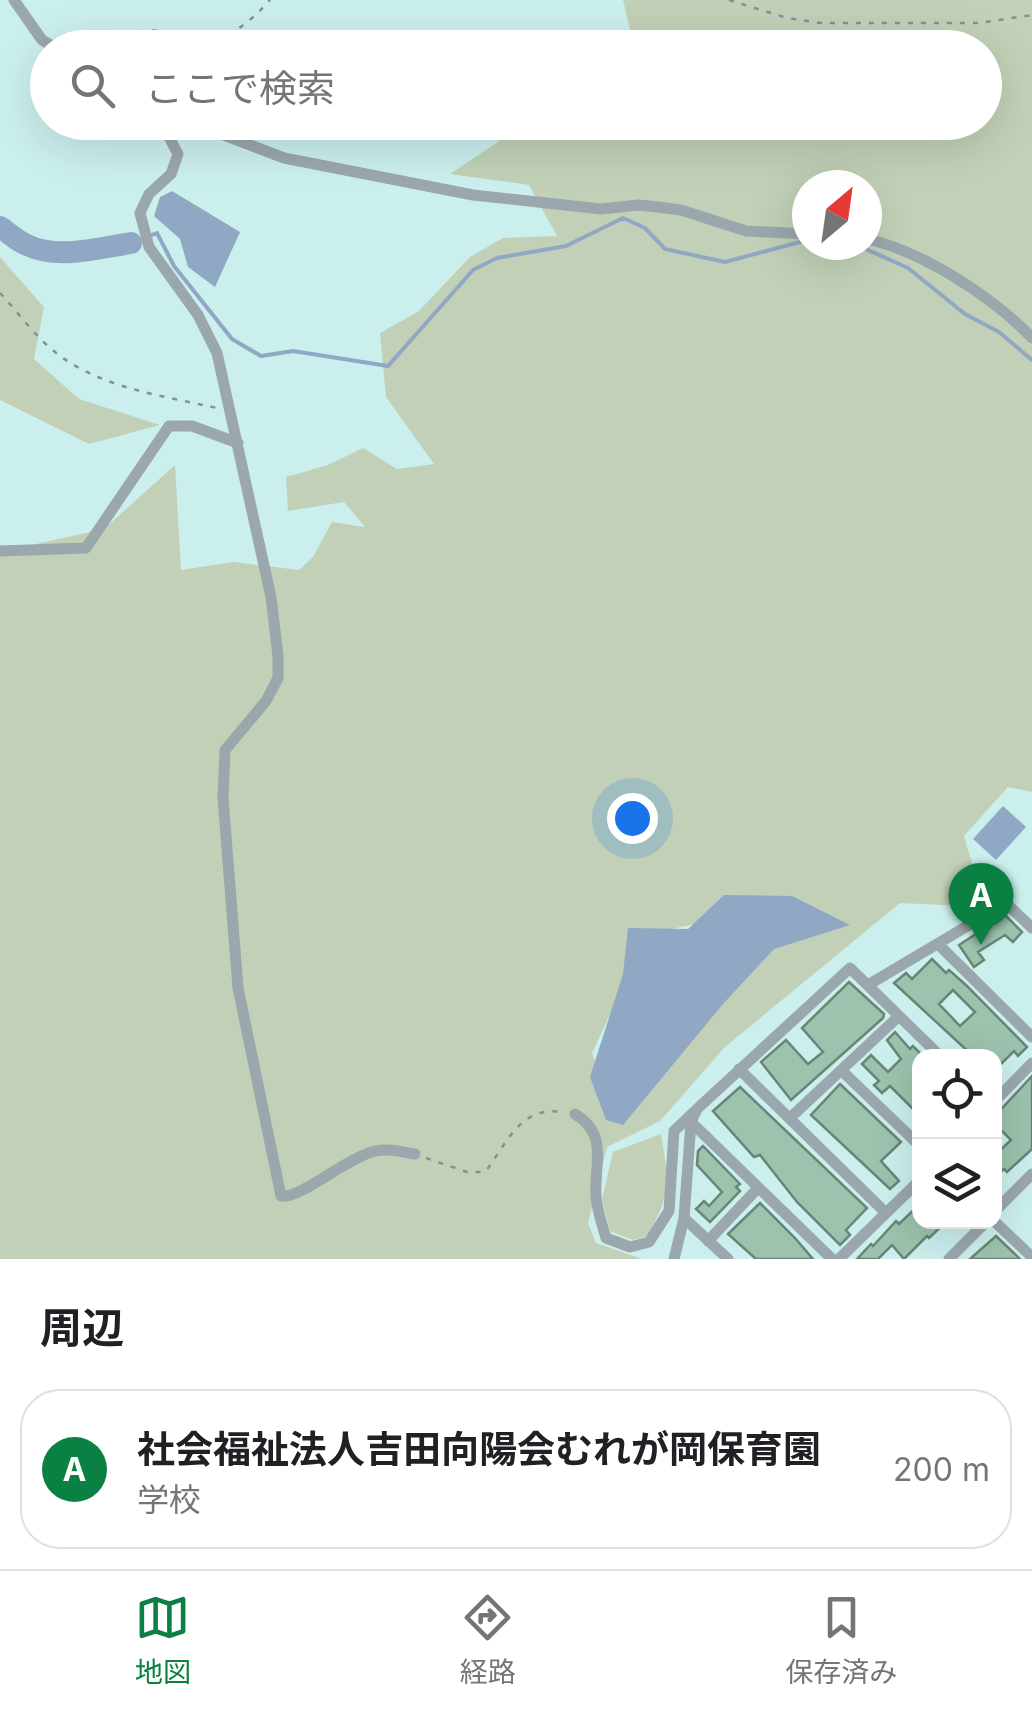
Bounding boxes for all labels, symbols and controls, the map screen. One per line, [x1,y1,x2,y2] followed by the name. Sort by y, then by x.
[30,30,1002,140] search box
[65,58,120,113] icon: search
[145,65,335,111] text: ここで検索
[792,170,882,260] north arrow
[607,793,658,844] your location
[948,862,1014,945] pin: A
[912,1049,1002,1229] map controls
[912,1049,1002,1139] button: locate
[912,1139,1002,1229] button: layers
[40,1302,124,1353] text: 周辺
[137,1426,821,1472] text: 社会福祉法人吉田向陽会むれが岡保育園
[63,1450,86,1489] text: A
[893,1450,990,1489] text: 200 m
[137,1480,201,1519] text: 学校
[135,1590,191,1690] tab: 地図
[460,1590,516,1690] tab: 経路
[785,1590,897,1690] tab: 保存済み

